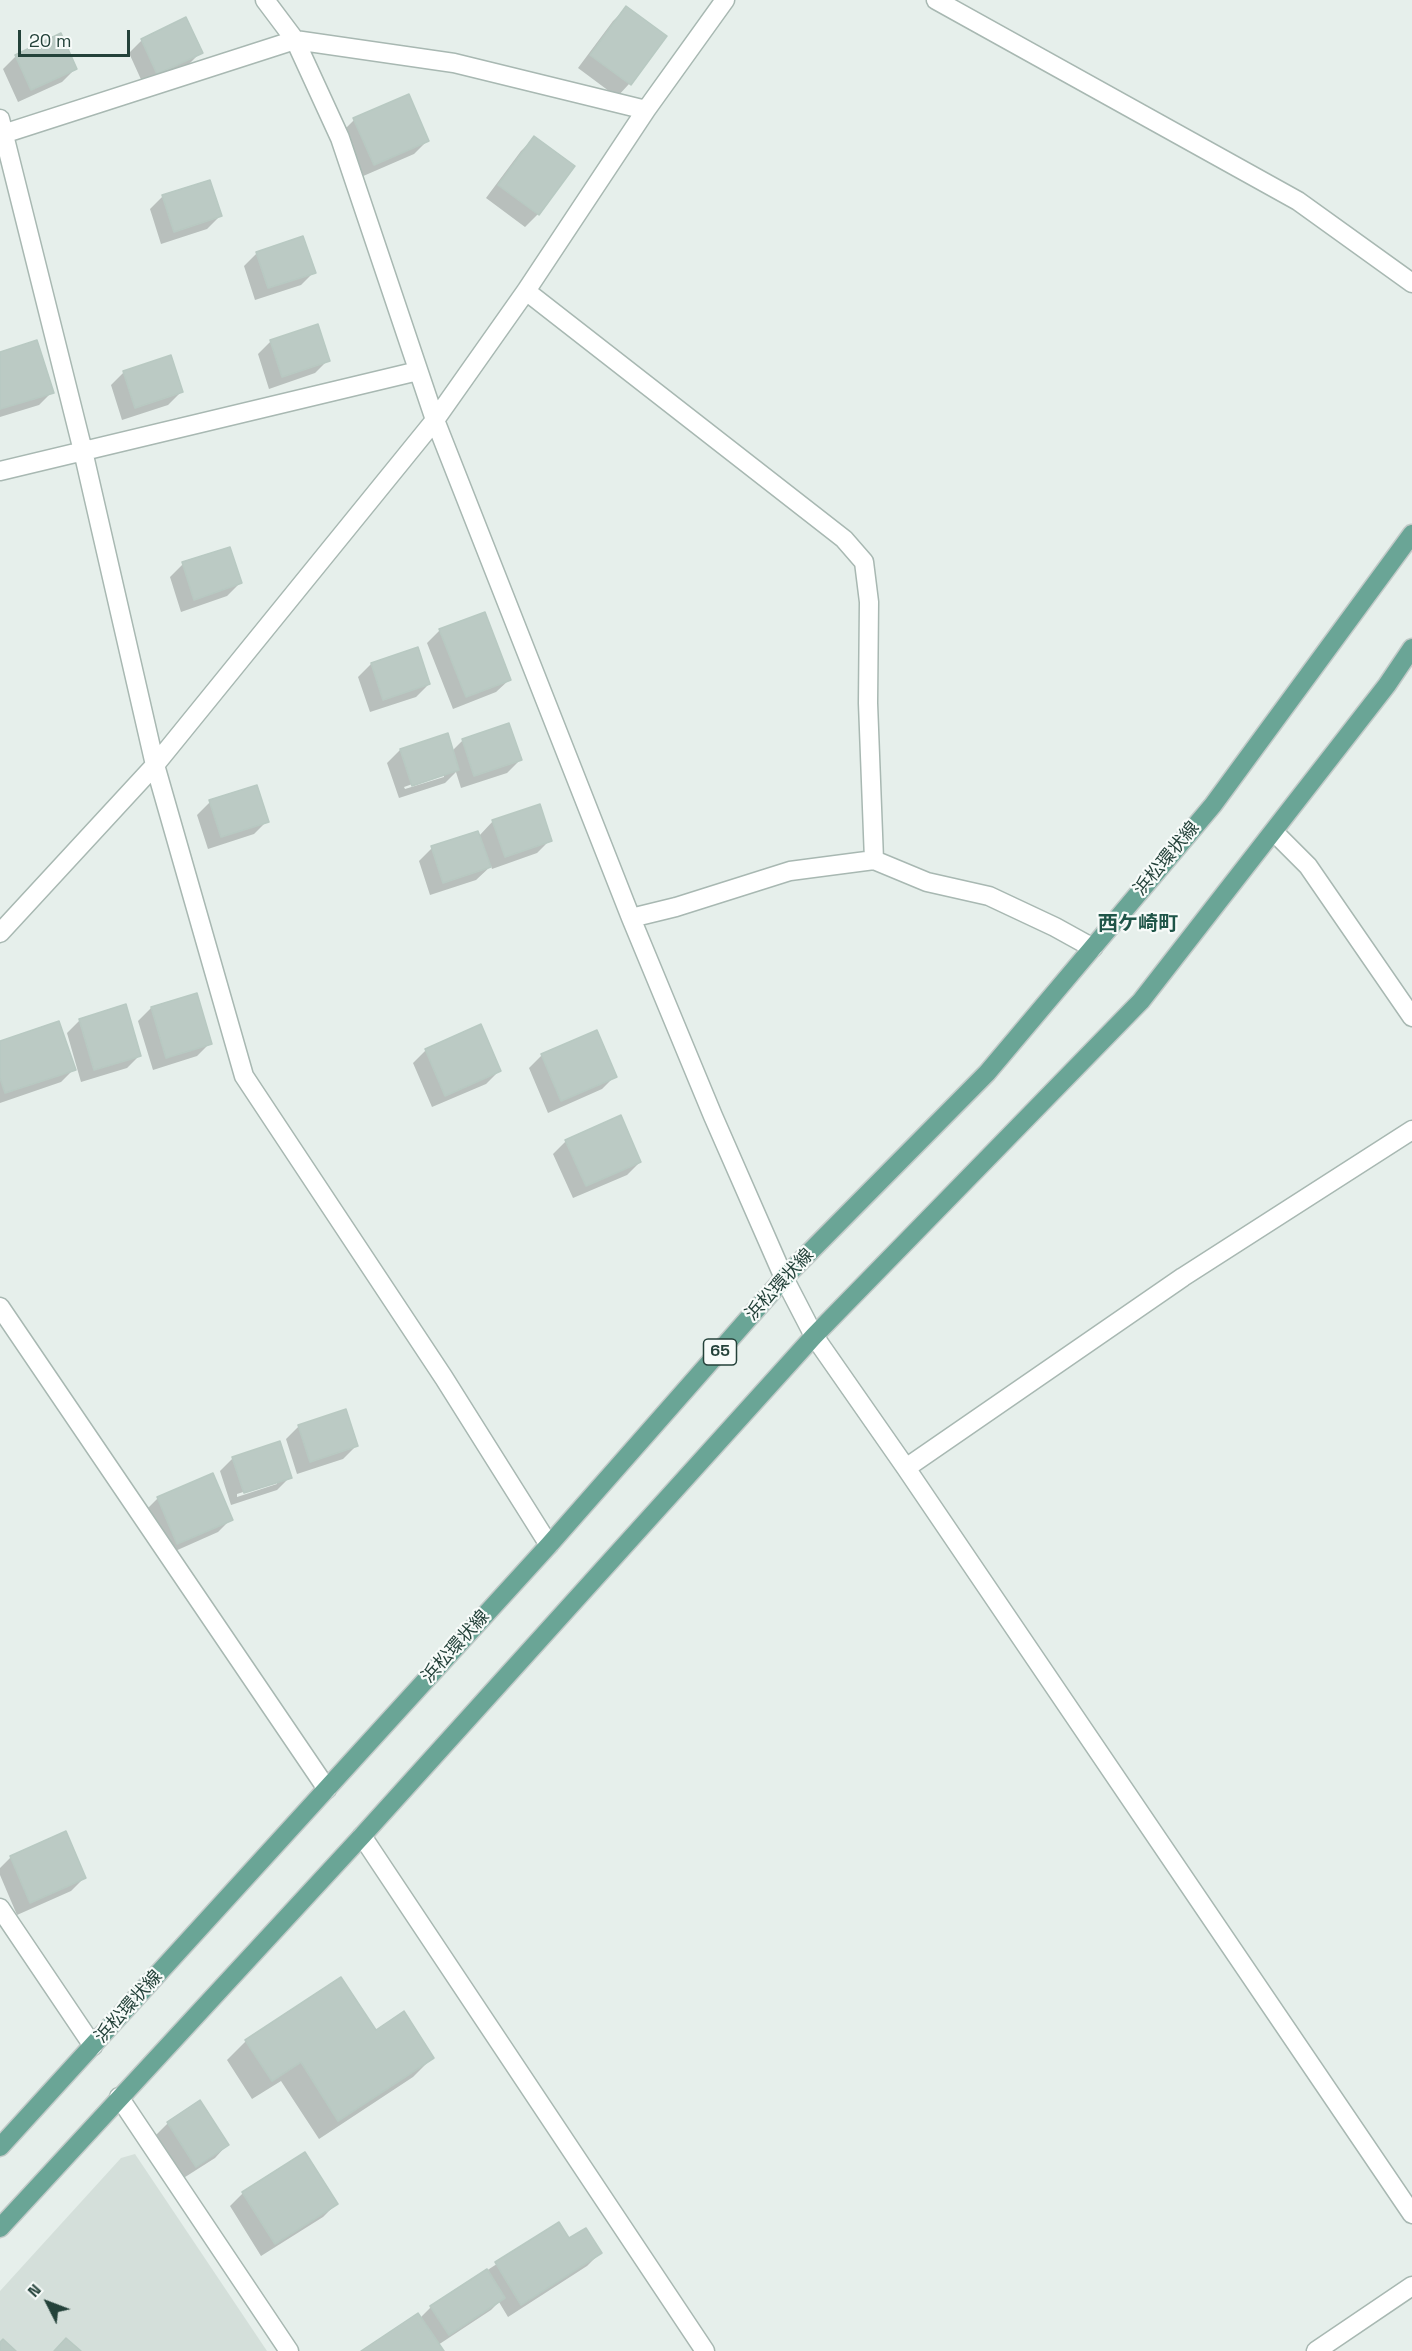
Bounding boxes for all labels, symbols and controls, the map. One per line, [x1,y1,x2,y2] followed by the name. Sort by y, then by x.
[21,18,134,56] scale bar
[29,29,72,52] text: 20 m
[1130,818,1204,900] street label: 浜松環状線
[1098,913,1178,937] district label: 西ケ崎町
[741,1245,819,1325] street label: 浜松環状線
[704,1339,736,1365] road number: 65
[418,1606,494,1688] street label: 浜松環状線
[91,1966,167,2048] street label: 浜松環状線
[18,2273,78,2333] north arrow
[23,2280,46,2302] text: N

